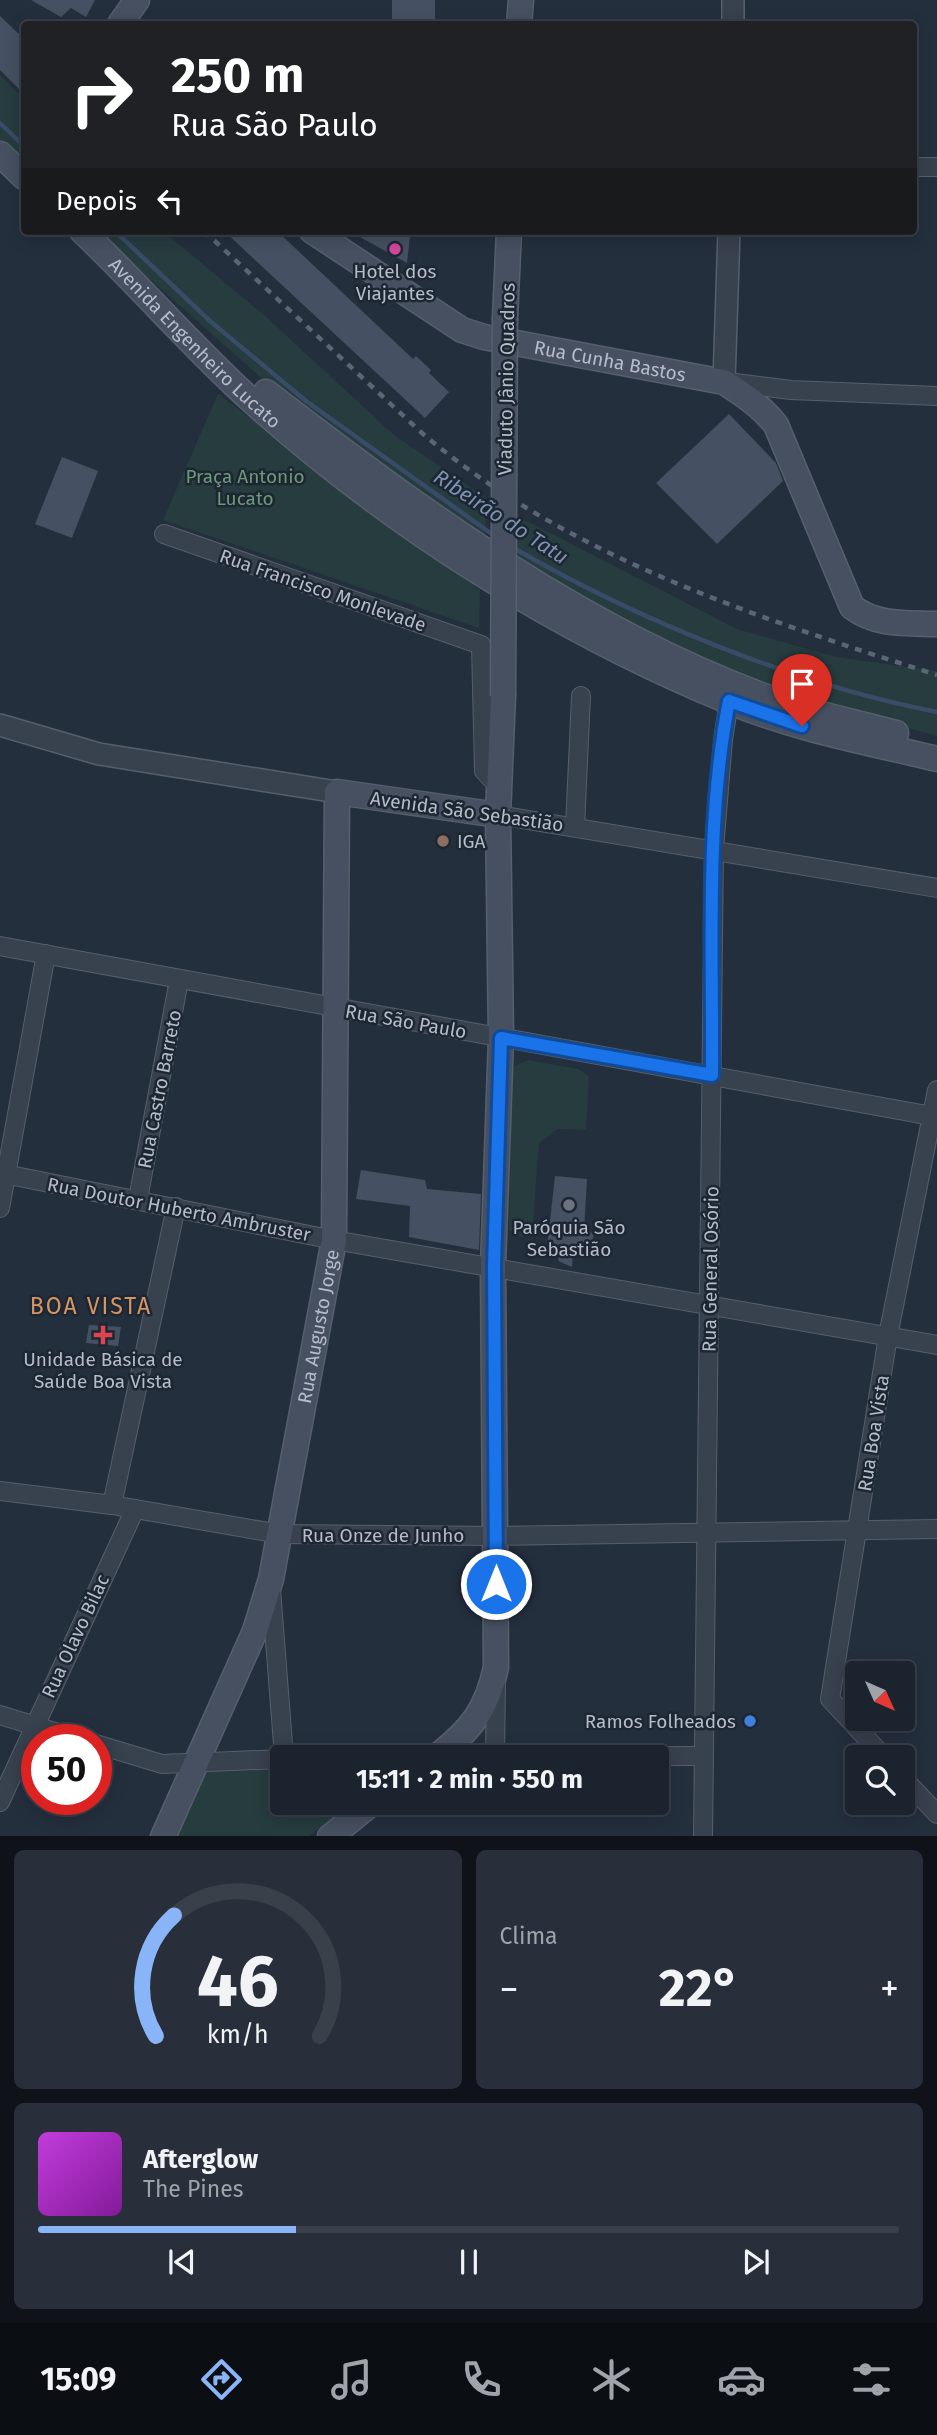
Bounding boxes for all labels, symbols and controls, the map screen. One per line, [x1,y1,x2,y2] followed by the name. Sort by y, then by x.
[171,46,304,105] text: 250 m
[56,49,147,140] icon: right
[171,106,378,144] text: Rua São Paulo
[151,182,189,220] icon: left
[56,186,137,217] text: Depois
[387,241,403,257] marker: Hotel dos Viajantes
[104,253,285,433] street label: Avenida Engenheiro Lucato
[354,260,437,305] place label: Hotel dos Viajantes
[493,282,520,476] street label: Viaduto Jânio Quadros
[532,336,688,387] street label: Rua Cunha Bastos
[429,464,573,570] water label: Ribeirão do Tatu
[185,465,305,510] park label: Praça Antonio Lucato
[217,544,429,637] street label: Rua Francisco Monlevade
[772,654,832,726] pin
[783,665,821,703] icon: arrive
[369,787,565,836] street label: Avenida São Sebastião
[457,830,486,853] place label: IGA
[435,833,451,849] marker: IGA
[343,1000,468,1043] street label: Rua São Paulo
[133,1008,186,1170] street label: Rua Castro Barreto
[45,1173,313,1246] street label: Rua Doutor Huberto Ambruster
[698,1186,723,1352] street label: Rua General Osório
[561,1197,577,1213] marker: Paróquia São Sebastião
[512,1216,626,1261] place label: Paróquia São Sebastião
[293,1248,344,1405] street label: Rua Augusto Jorge
[30,1292,152,1320] district label: BOA VISTA
[93,1325,113,1345] marker: Unidade Básica de Saúde Boa Vista
[23,1348,183,1393] place label: Unidade Básica de Saúde Boa Vista
[853,1373,894,1493] street label: Rua Boa Vista
[302,1524,464,1547] street label: Rua Onze de Junho
[459,1547,533,1621] position arrow
[37,1571,114,1702] street label: Rua Olavo Bilac
[845,1661,915,1731] north arrow
[845,1661,915,1815] map controls
[585,1710,736,1733] place label: Ramos Folheados
[742,1713,758,1729] marker: Ramos Folheados
[21,1724,112,1815] speed limit sign: 50
[845,1745,915,1815] button: search
[356,1764,583,1795] text: 15:11 · 2 min · 550 m
[500,1922,558,1950] text: Clima
[197,1938,279,2025] text: 46
[659,1957,740,2020] text: 22°
[500,1966,519,2012] text: −
[880,1966,899,2012] text: +
[207,2019,269,2049] text: km/h
[143,2144,258,2175] text: Afterglow
[143,2175,244,2203] text: The Pines
[163,2243,201,2281] icon: previous
[450,2243,488,2281] icon: pause
[737,2243,775,2281] icon: next
[197,2355,246,2404] icon: directions
[327,2355,376,2404] icon: music
[457,2355,506,2404] icon: phone
[587,2355,636,2404] icon: climate
[717,2355,766,2404] icon: car
[847,2355,896,2404] icon: filters
[40,2360,117,2398] text: 15:09

